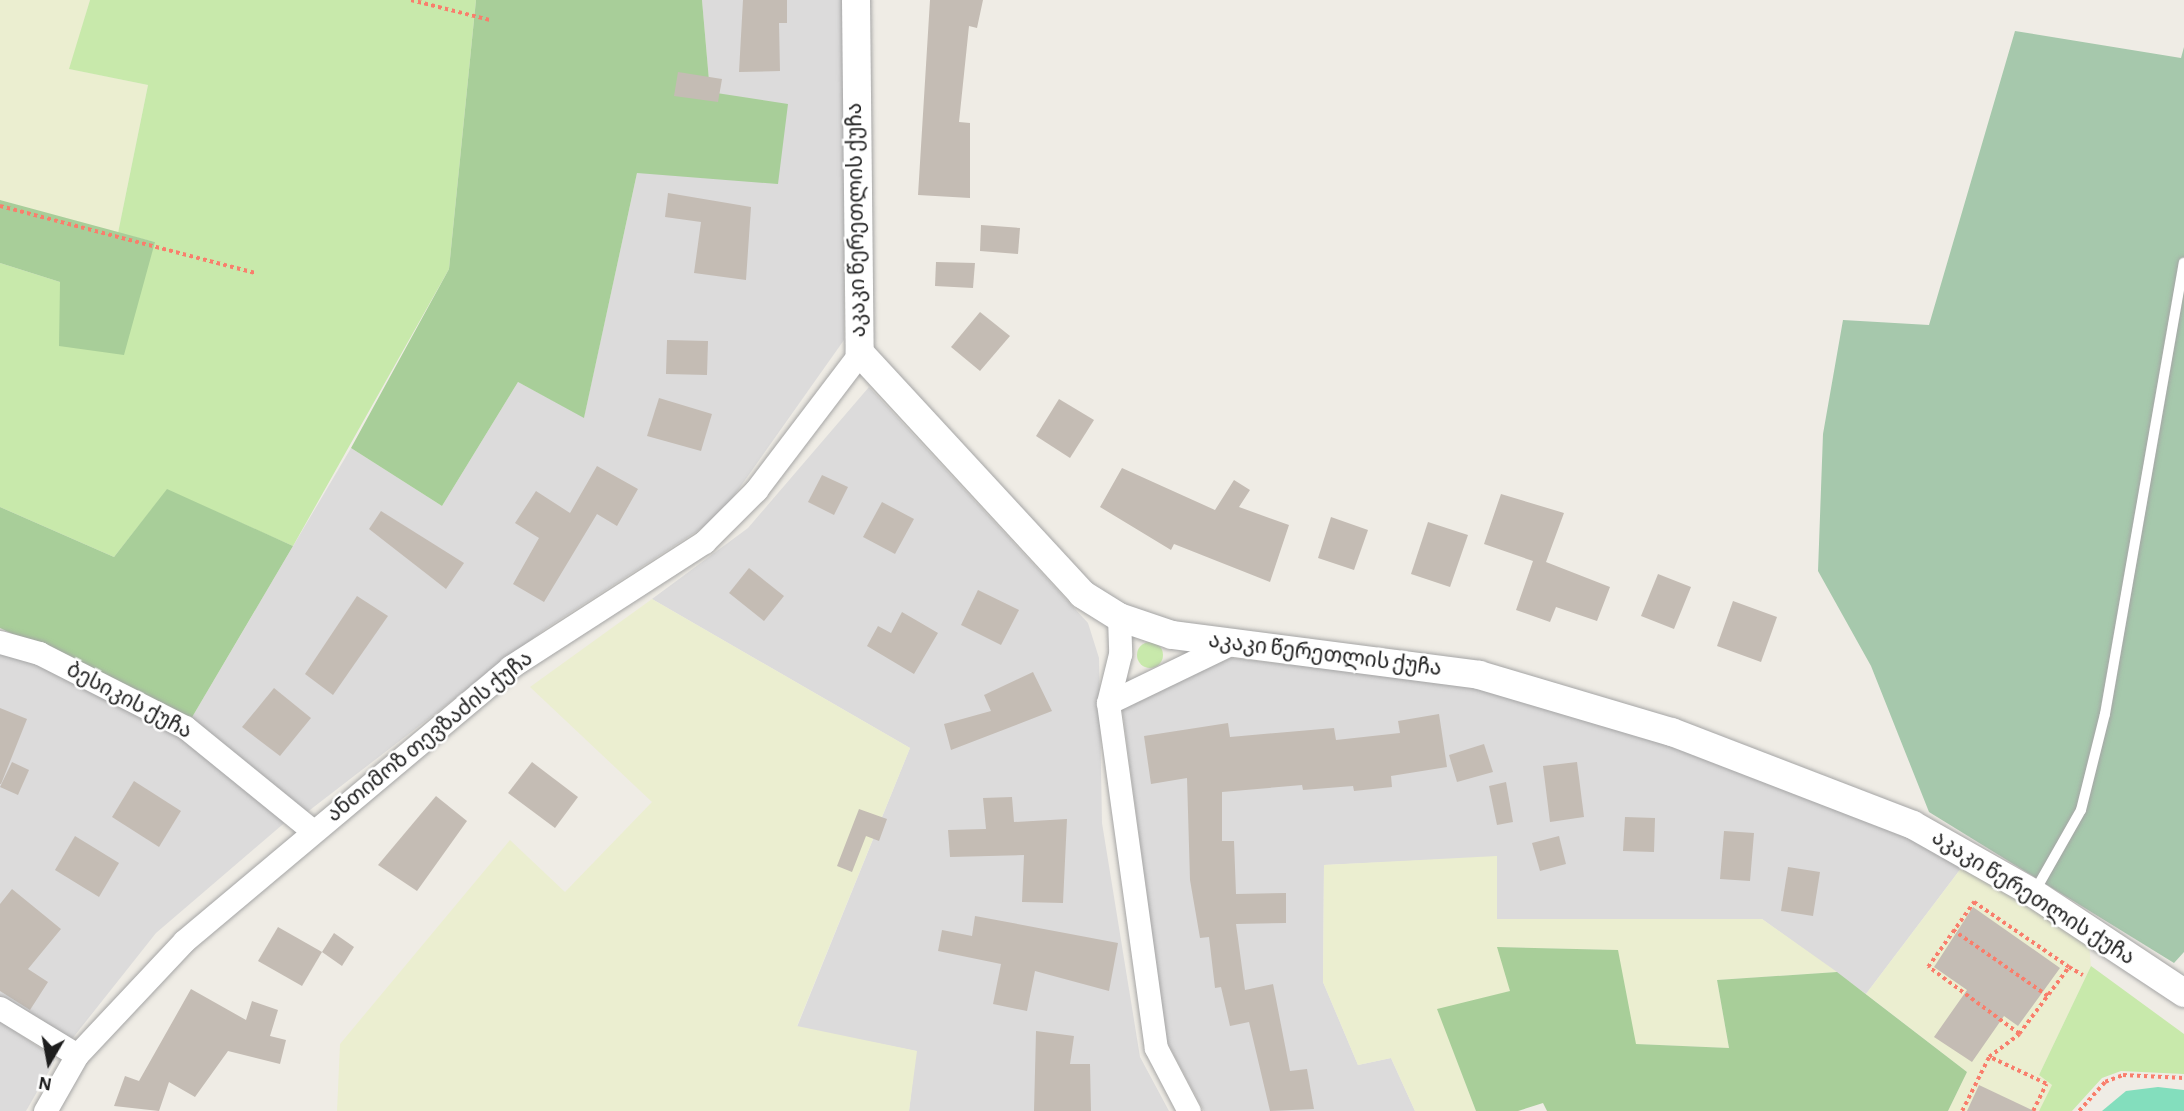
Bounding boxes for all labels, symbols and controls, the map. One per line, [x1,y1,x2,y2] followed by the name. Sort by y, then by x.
[842,102,872,338] street label: აკაკი წერეთლის ქუჩა
[1207,628,1443,682] street label: აკაკი წერეთლის ქუჩა
[322,646,538,828] street label: ანთიმოზ თევზაძის ქუჩა
[62,657,196,745] street label: ბესიკის ქუჩა
[1927,825,2139,971] street label: აკაკი წერეთლის ქუჩა
[14,1027,84,1097] north arrow
[37,1073,53,1094] text: N

